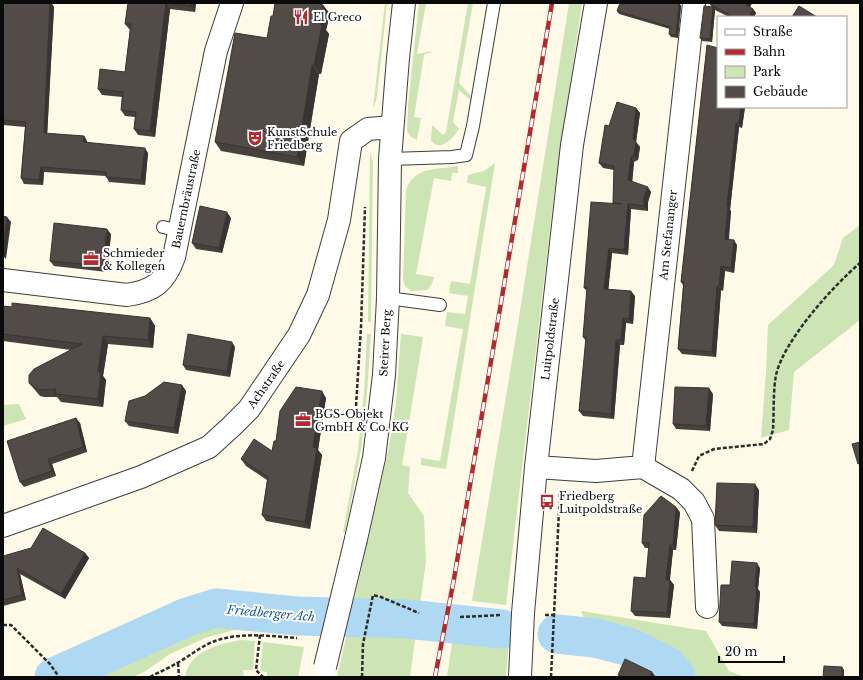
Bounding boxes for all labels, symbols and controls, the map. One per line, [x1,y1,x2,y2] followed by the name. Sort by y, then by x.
[292,8,310,26] restaurant icon: El Greco
[313,10,362,24] place label: El Greco
[717,16,847,108] legend
[753,24,793,39] text: Straße
[753,44,785,59] text: Bahn
[753,64,781,79] text: Park
[753,84,808,99] text: Gebäude
[267,125,337,152] place label: KunstSchule Friedberg
[246,129,264,147] theatre icon: KunstSchule Friedberg
[169,148,203,250] street label: Bauernbräustraße
[656,188,680,282] street label: Am Stefananger
[103,246,166,273] place label: Schmieder & Kollegen
[82,250,100,268] office icon: Schmieder & Kollegen
[538,297,562,381] street label: Luitpoldstraße
[376,309,394,377] street label: Steirer Berg
[244,357,288,412] street label: Achstraße
[315,407,410,434] place label: BGS-Objekt GmbH & Co. KG
[294,411,312,429] office icon: BGS-Objekt GmbH & Co. KG
[559,489,642,516] place label: Friedberg Luitpoldstraße
[538,493,556,511] bus stop icon: Friedberg Luitpoldstraße
[225,602,316,624] water label: Friedberger Ach
[719,638,784,664] scale bar
[725,644,757,659] text: 20 m

